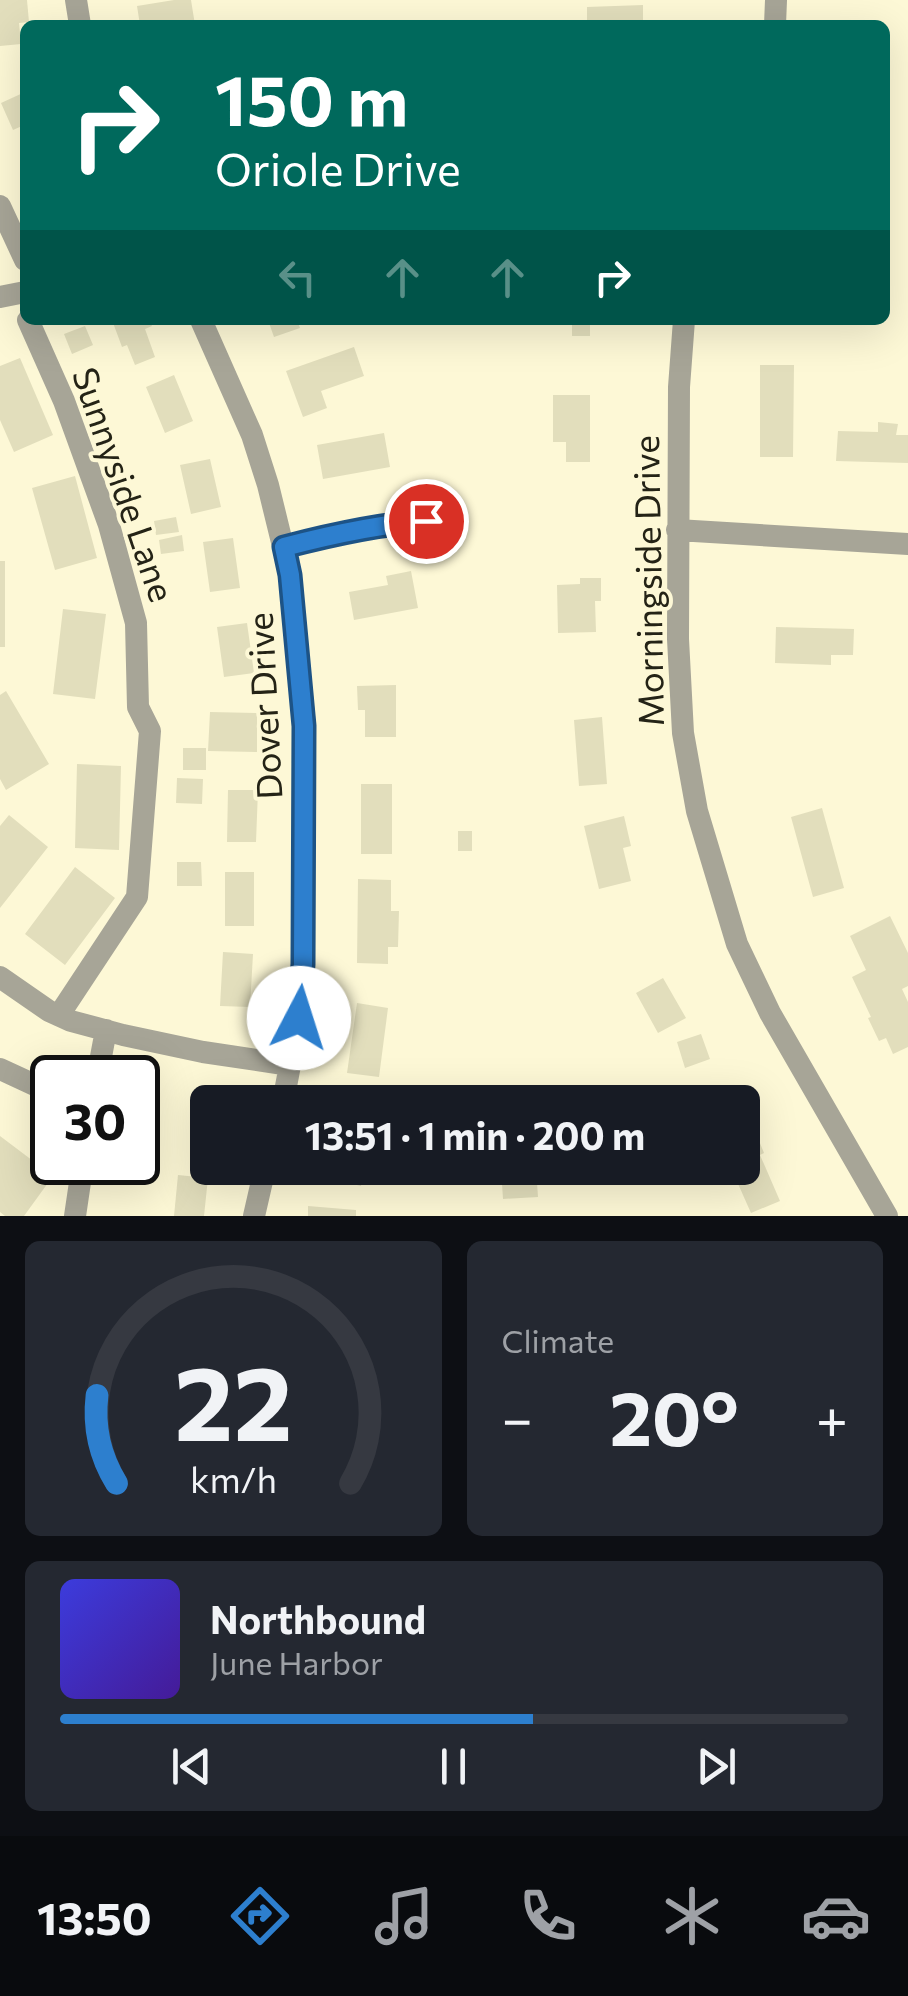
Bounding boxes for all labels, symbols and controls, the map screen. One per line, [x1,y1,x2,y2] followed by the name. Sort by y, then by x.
[215,55,408,140] text: 150 m
[50,60,180,190] icon: right
[215,140,461,195] text: Oriole Drive
[270,250,325,305] icon: left
[375,250,430,305] icon: ahead
[480,250,535,305] icon: ahead
[585,250,640,305] icon: right
[65,361,185,607] street label: Sunnyside Lane
[623,435,671,727] street label: Morningside Drive
[384,479,469,564] pin
[399,494,454,549] icon: arrive
[237,611,289,801] street label: Dover Drive
[247,966,351,1070] position arrow
[30,1055,160,1185] speed limit sign: 30
[305,1111,645,1158] text: 13:51 · 1 min · 200 m
[502,1320,614,1360] text: Climate
[174,1335,292,1462] text: 22
[609,1370,739,1461] text: 20°
[502,1383,533,1450] text: −
[816,1383,848,1450] text: +
[190,1457,277,1500] text: km/h
[210,1595,426,1642] text: Northbound
[210,1642,383,1682] text: June Harbor
[164,1739,219,1794] icon: previous
[426,1739,481,1794] icon: pause
[689,1739,744,1794] icon: next
[225,1881,295,1951] icon: directions
[369,1881,439,1951] icon: music
[513,1881,583,1951] icon: phone
[657,1881,727,1951] icon: climate
[801,1881,871,1951] icon: car
[37,1889,152,1944] text: 13:50

